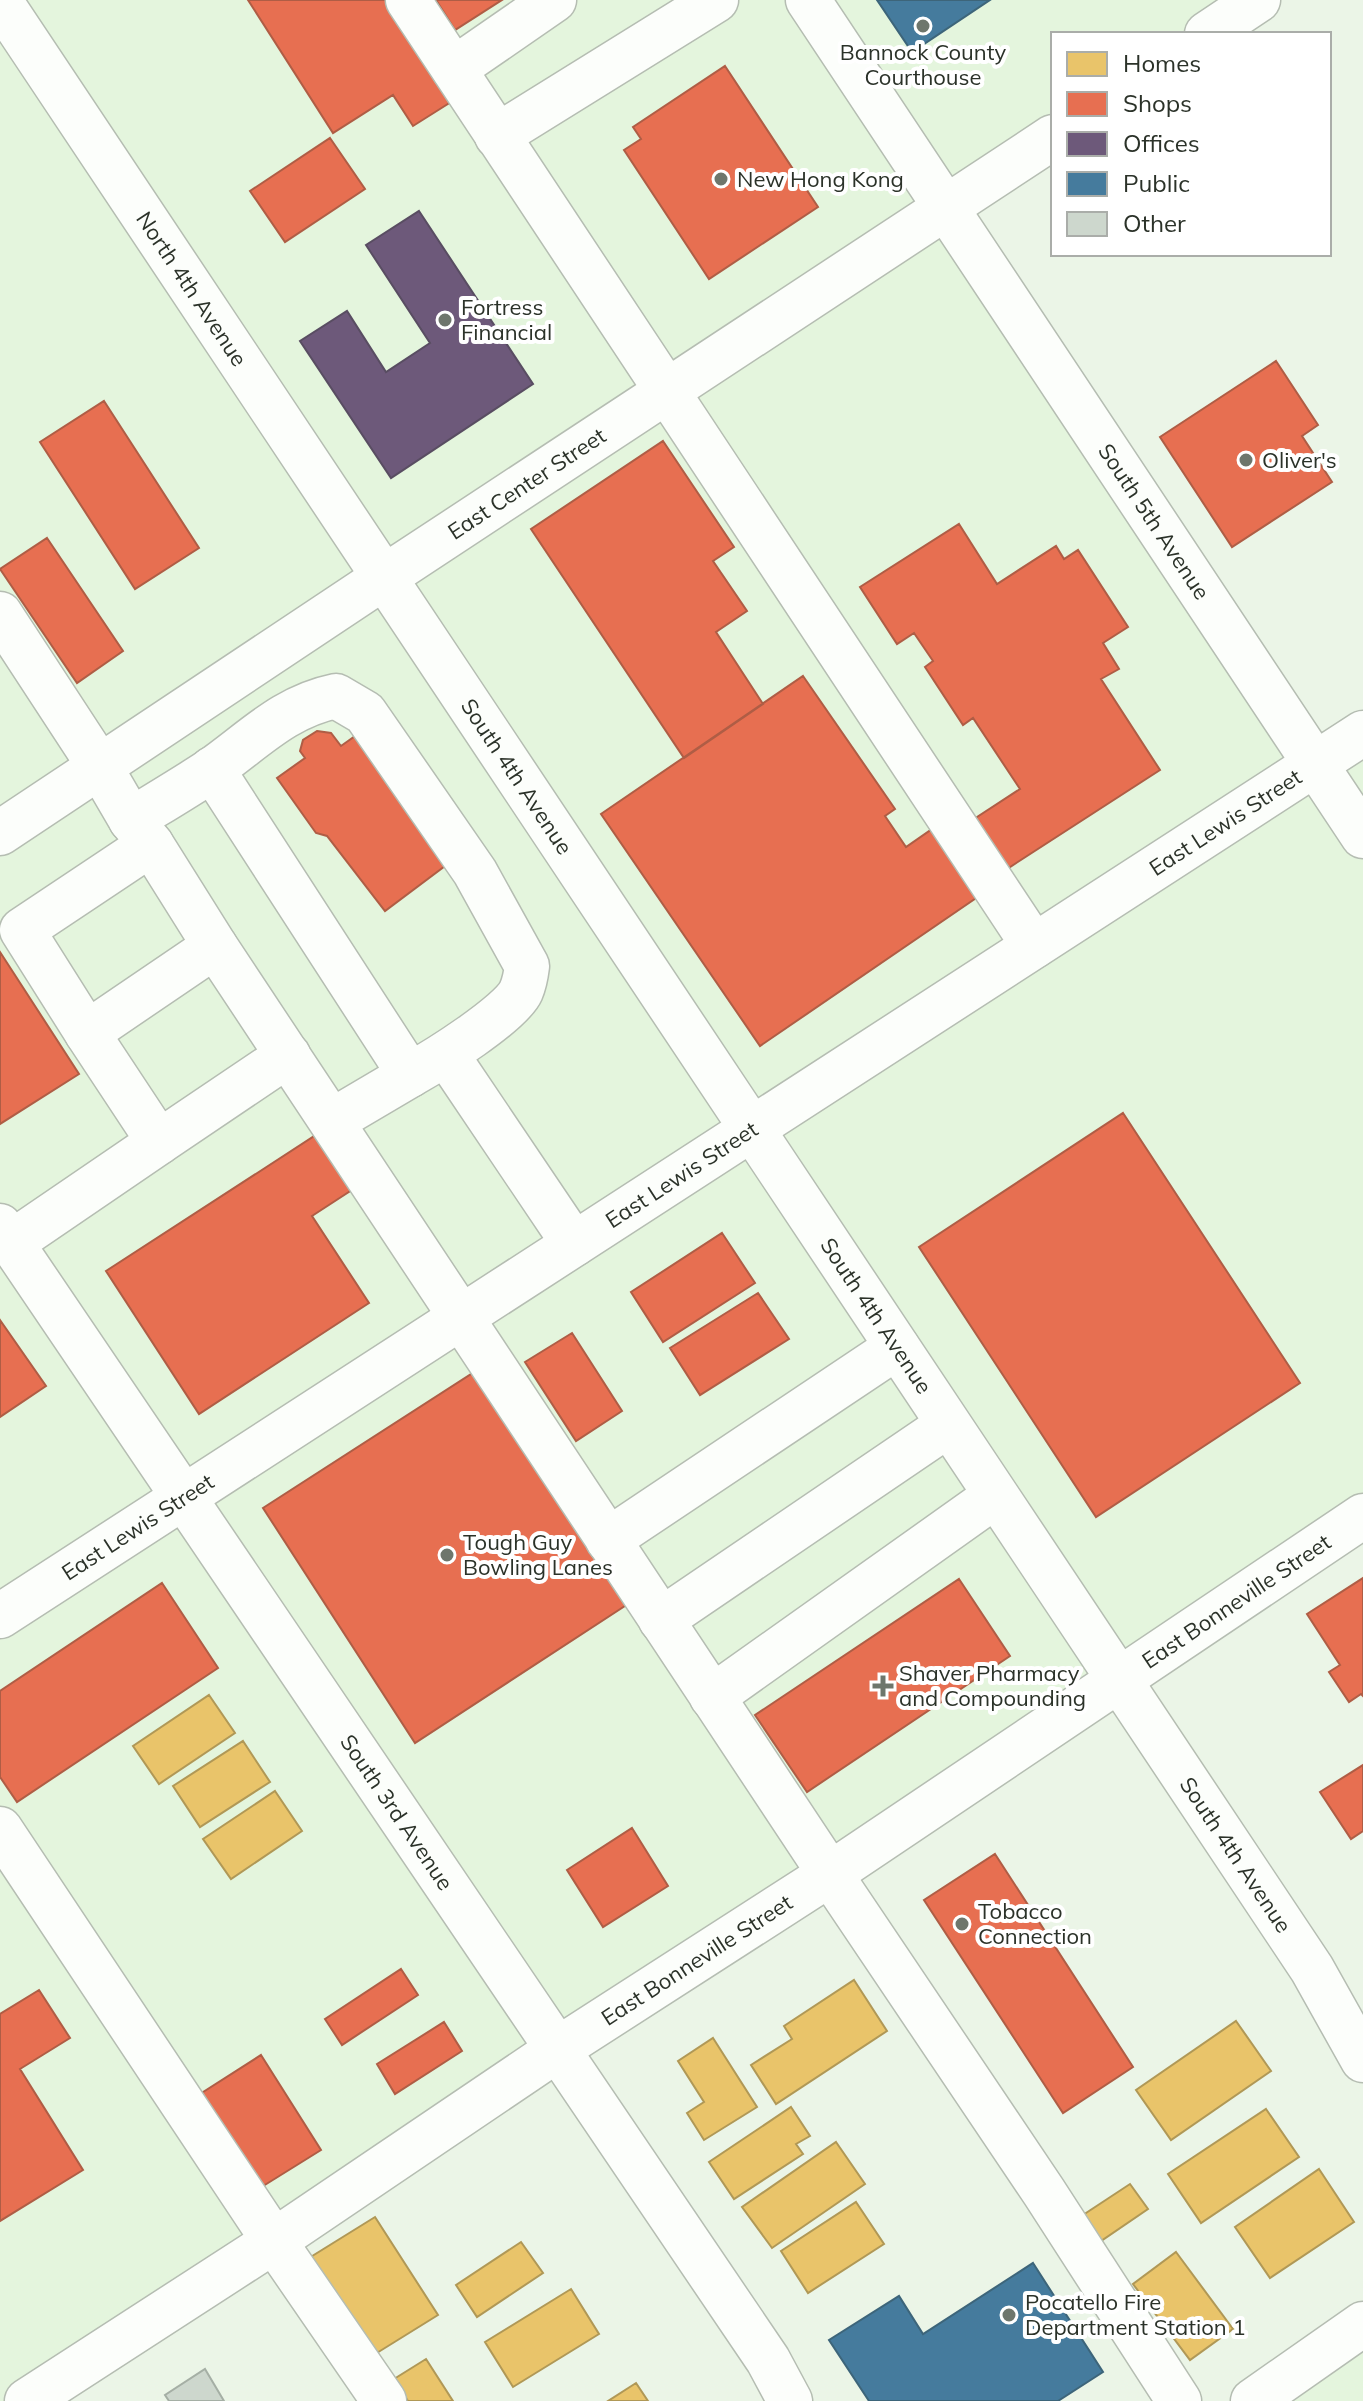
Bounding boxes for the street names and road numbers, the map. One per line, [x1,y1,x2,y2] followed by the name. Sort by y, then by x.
[130,206,254,372] street label: North 4th Avenue
[442,421,611,546] street label: East Center Street
[1092,438,1216,605] street label: South 5th Avenue
[455,693,579,860] street label: South 4th Avenue
[1144,762,1307,882] street label: East Lewis Street
[600,1115,763,1234] street label: East Lewis Street
[814,1232,938,1399] street label: South 4th Avenue
[56,1467,219,1586] street label: East Lewis Street
[1137,1528,1336,1674] street label: East Bonneville Street
[334,1729,460,1895] street label: South 3rd Avenue
[1174,1772,1298,1938] street label: South 4th Avenue
[596,1888,798,2031] street label: East Bonneville Street

